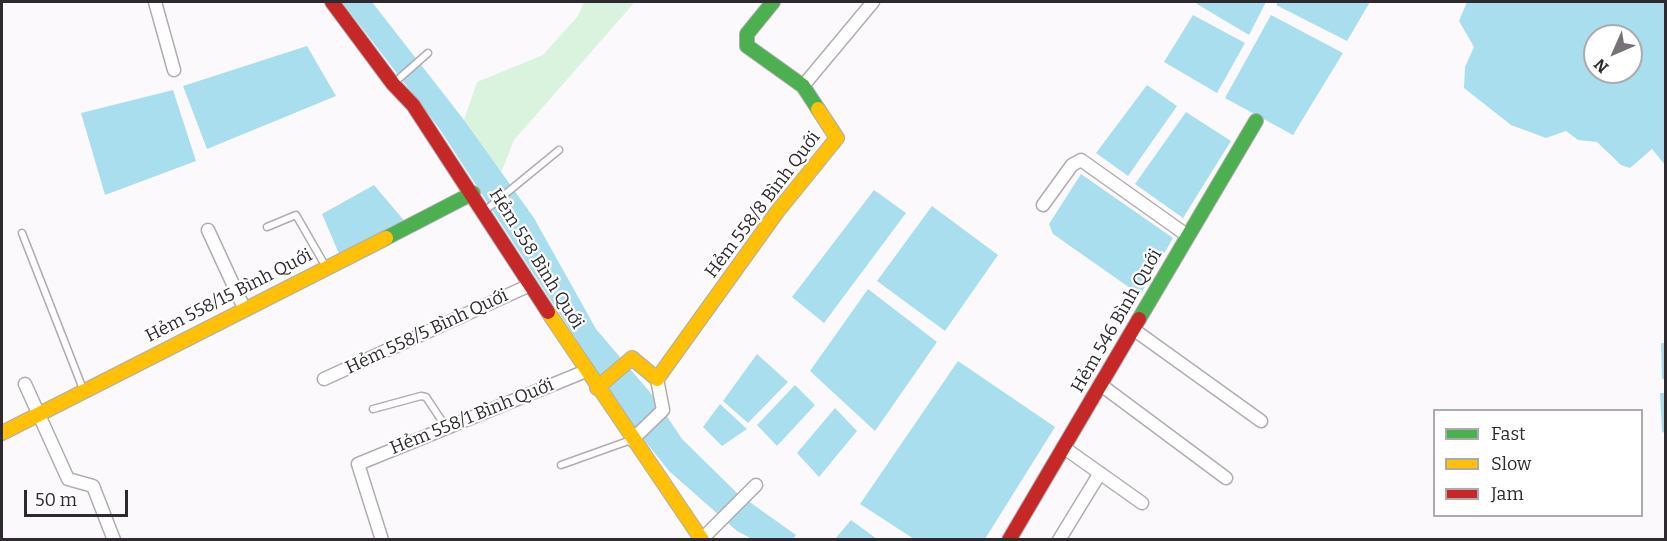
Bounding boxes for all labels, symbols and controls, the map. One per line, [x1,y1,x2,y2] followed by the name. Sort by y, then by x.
[1583,24,1643,84] north arrow
[1590,55,1612,77] text: N
[701,127,825,283] street label: Hẻm 558/8 Bình Quới
[484,185,588,333] street label: Hẻm 558 Bình Quới
[142,245,316,347] street label: Hẻm 558/15 Bình Quới
[1067,245,1167,397] street label: Hẻm 546 Bình Quới
[342,285,512,379] street label: Hẻm 558/5 Bình Quới
[387,374,557,460] street label: Hẻm 558/1 Bình Quới
[1433,409,1643,517] legend
[1491,423,1526,445] text: Fast
[1491,453,1531,475] text: Slow
[27,478,130,516] scale bar
[1491,483,1524,505] text: Jam
[35,489,77,511] text: 50 m

